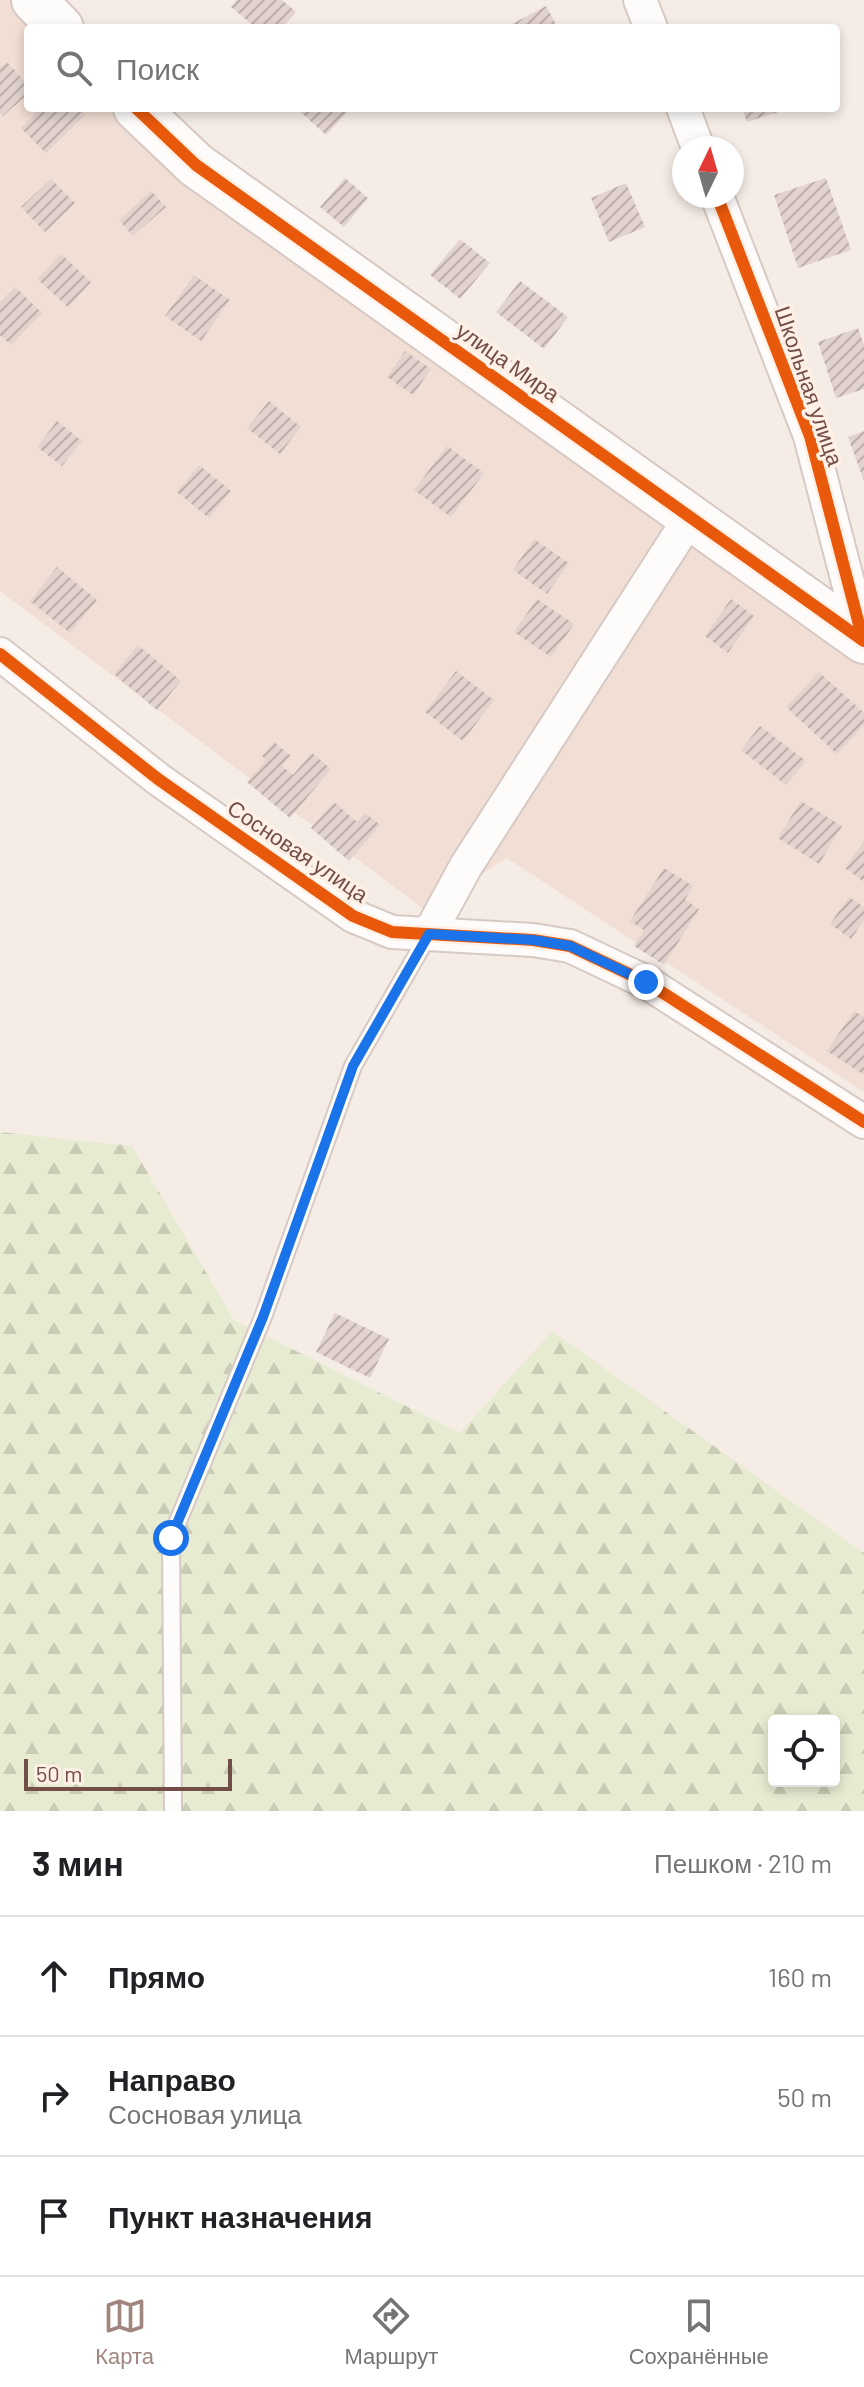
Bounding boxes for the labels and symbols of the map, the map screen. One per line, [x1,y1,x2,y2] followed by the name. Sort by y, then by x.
[672,136,744,208] north arrow
[769,302,850,470] street label: Школьная улица
[451,316,566,407] street label: улица Мира
[223,794,374,908] street label: Сосновая улица
[628,964,664,1000] route end
[153,1520,189,1556] route start
[24,1755,232,1791] scale bar

